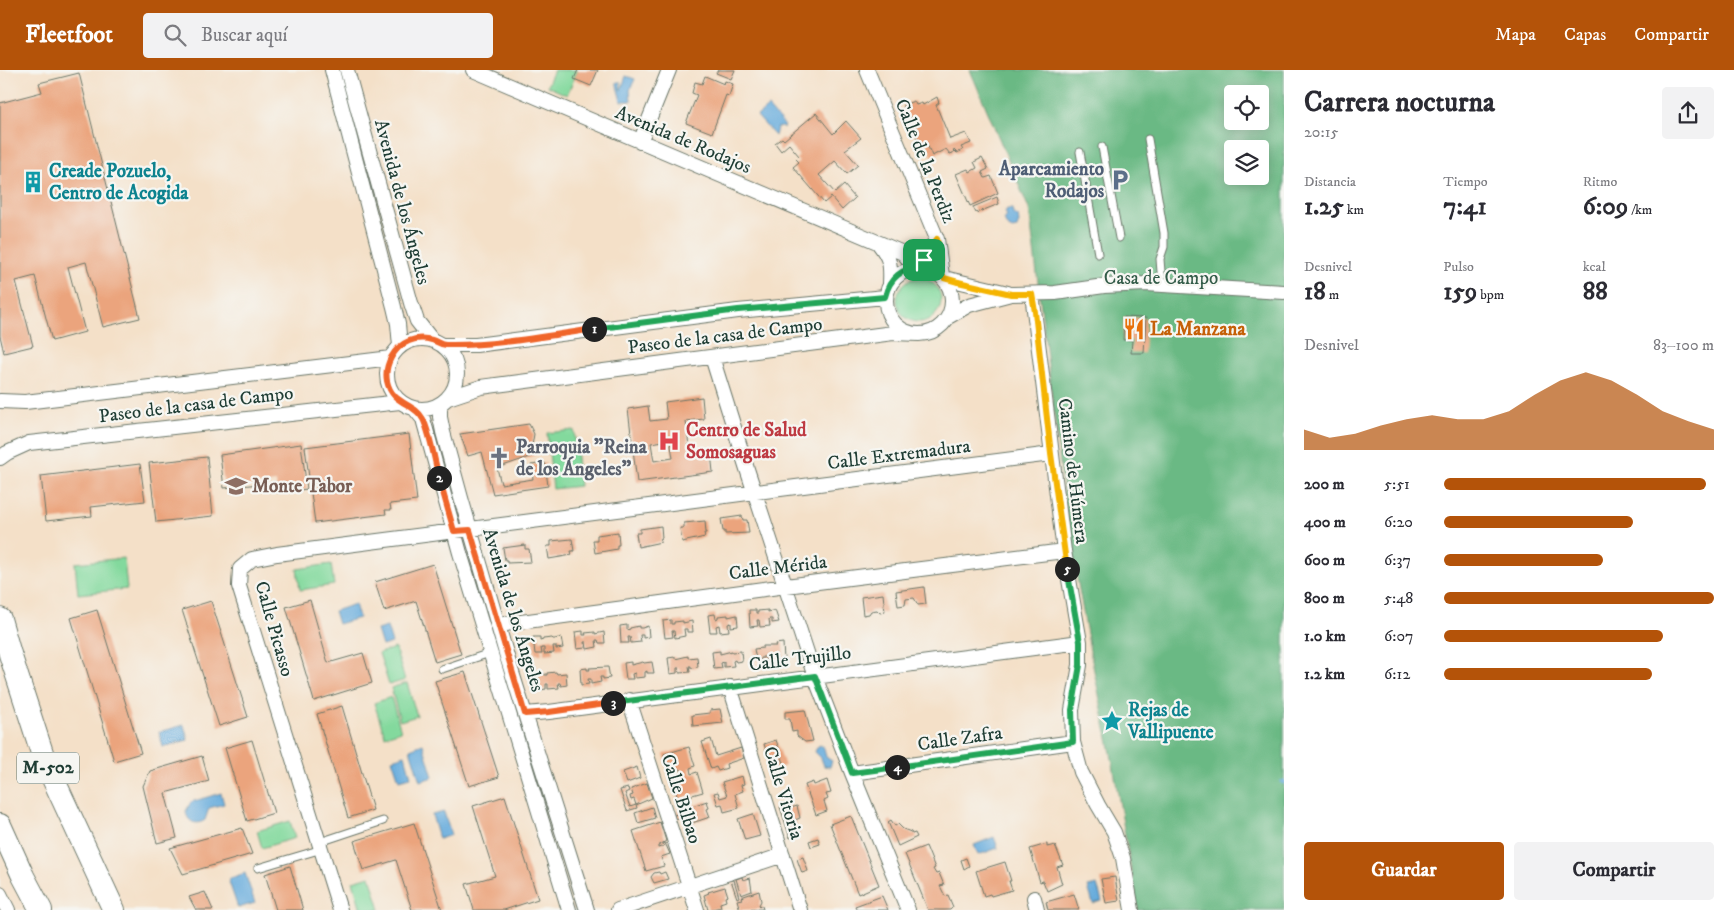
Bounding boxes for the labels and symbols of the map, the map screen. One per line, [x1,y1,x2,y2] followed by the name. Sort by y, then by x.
[890,96,960,226] street label: Calle de la Perdiz
[612,101,754,179] street label: Avenida de Rodajos
[369,116,437,287] street label: Avenida de los Ángeles
[998,158,1105,204] place label: Aparcamiento Rodajos
[49,160,189,205] place label: Creade Pozuelo, Centro de Acogida
[1107,167,1133,193] parking icon: Aparcamiento Rodajos
[20,169,46,195] building icon: Creade Pozuelo, Centro de Acogida
[903,239,945,281] pin
[1104,267,1218,290] park label: Casa de Campo
[626,313,824,359] street label: Paseo de la casa de Campo
[582,316,606,342] pin: 1
[1121,316,1147,342] restaurant icon: La Manzana
[1150,318,1246,341] place label: La Manzana
[97,382,295,428] street label: Paseo de la casa de Campo
[1053,397,1093,545] street label: Camino de Húmera
[686,419,807,464] place label: Centro de Salud Somosaguas
[656,428,682,454] hospital icon: Centro de Salud Somosaguas
[826,435,972,475] street label: Calle Extremadura
[516,436,648,481] place label: Parroquia "Reina de los Ángeles"
[486,445,512,471] church icon: Parroquia "Reina de los Ángeles"
[426,466,452,490] pin: 2
[223,473,249,499] school or university icon: Monte Tabor
[252,475,353,498] place label: Monte Tabor
[477,525,551,695] street label: Avenida de los Ángeles
[728,551,828,585] street label: Calle Mérida
[1054,556,1080,582] pin: 5
[249,579,299,679] street label: Calle Picasso
[748,641,852,677] street label: Calle Trujillo
[600,690,626,716] pin: 3
[1127,699,1214,744] place label: Rejas de Vallipuente
[1099,708,1125,734] place icon: Rejas de Vallipuente
[916,722,1004,756] street label: Calle Zafra
[758,744,808,842] street label: Calle Vitoria
[656,751,706,847] street label: Calle Bilbao
[17,752,79,784] road number: M-502
[884,754,910,780] pin: 4

